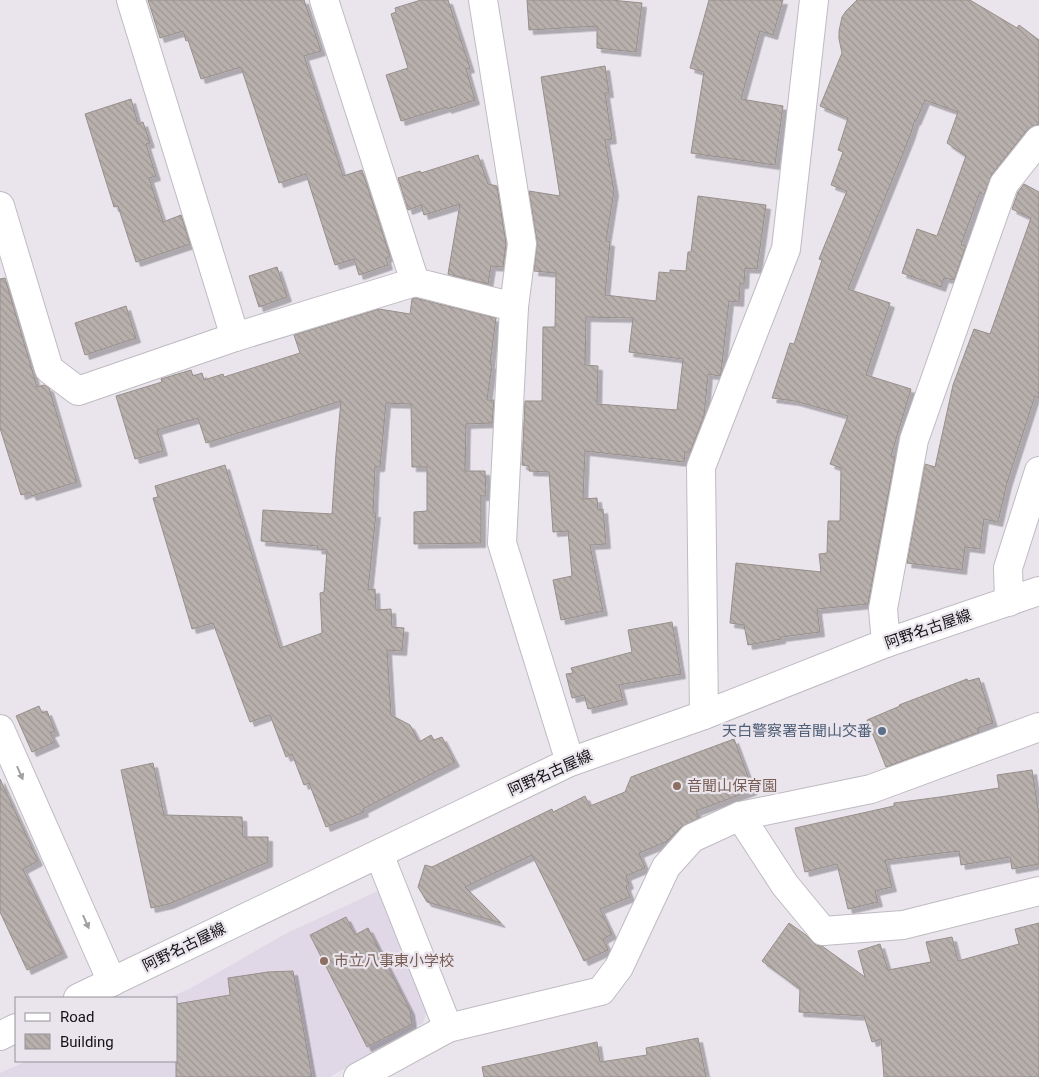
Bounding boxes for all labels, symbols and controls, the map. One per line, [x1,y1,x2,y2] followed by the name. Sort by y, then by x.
[883,606,973,652] street label: 阿野名古屋線
[722,722,872,740] place label: 天白警察署音聞山交番
[876,725,888,737] marker: 天白警察署音聞山交番
[505,746,595,800] street label: 阿野名古屋線
[16,766,24,780] one-way arrow
[687,777,777,795] place label: 音聞山保育園
[671,780,683,792] marker: 音聞山保育園
[82,915,90,929] one-way arrow
[140,919,228,975] street label: 阿野名古屋線
[334,952,454,970] place label: 市立八事東小学校
[318,955,330,967] marker: 市立八事東小学校
[15,997,178,1062] legend
[60,1008,94,1026] text: Road
[60,1033,114,1051] text: Building

